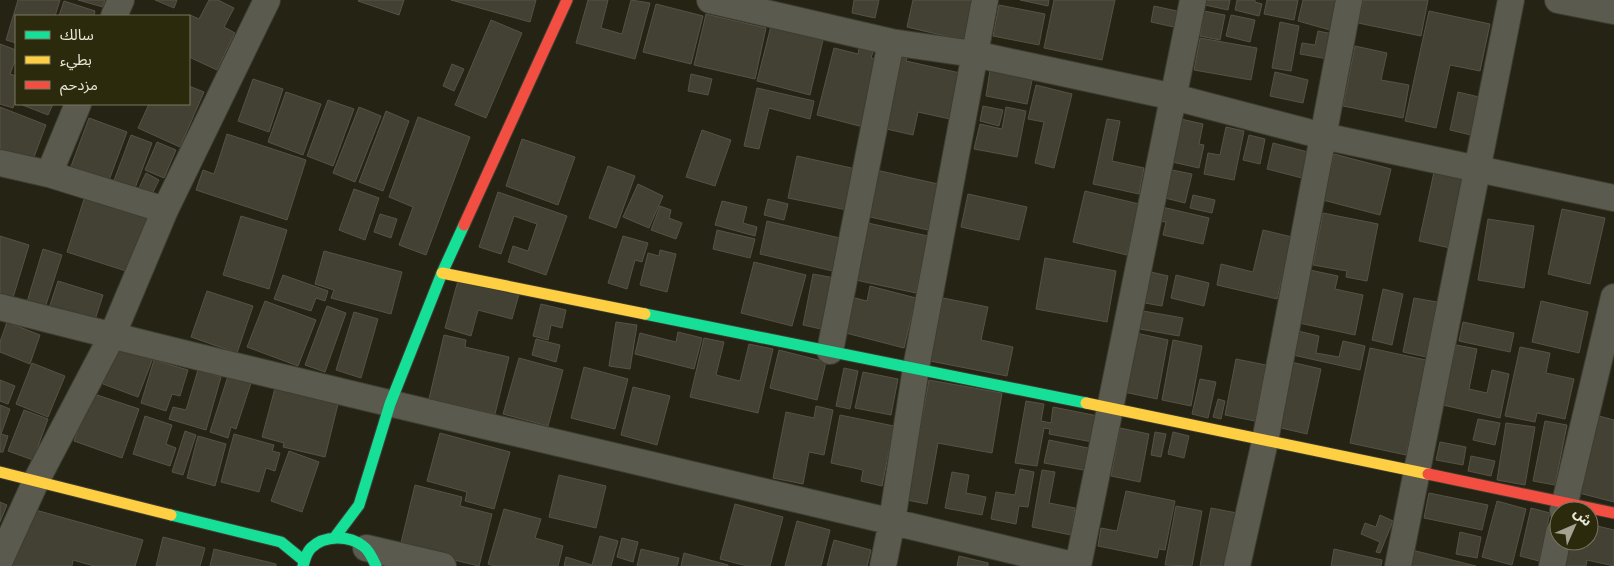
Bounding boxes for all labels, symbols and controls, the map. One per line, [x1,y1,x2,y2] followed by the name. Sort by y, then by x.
[15,15,190,105] legend
[60,26,94,44] text: سالك
[60,51,92,71] text: بطيء
[60,76,98,96] text: مزدحم
[1549,501,1599,551] north arrow
[1570,504,1596,530] text: ش

